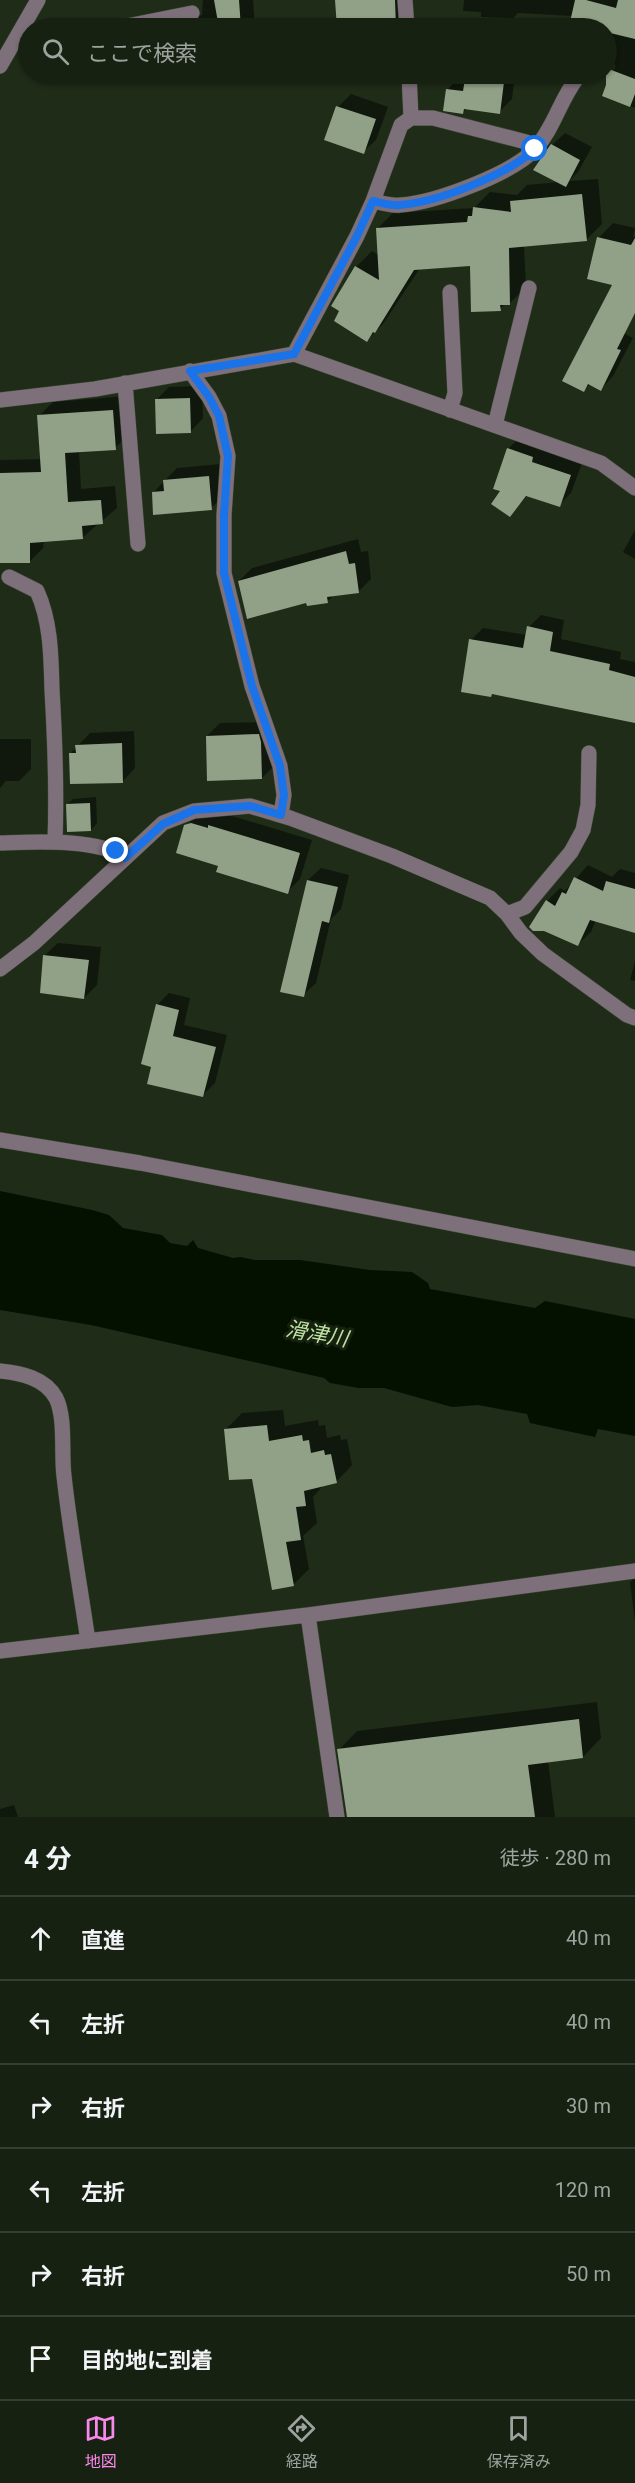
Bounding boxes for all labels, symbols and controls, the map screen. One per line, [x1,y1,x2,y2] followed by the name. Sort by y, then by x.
[18,18,617,84] search box
[39,35,72,68] icon: search
[87,41,197,66] text: ここで検索
[521,135,547,161] route start
[102,837,128,863] route end
[284,1317,352,1352] water label: 滑津川
[24,1844,71,1874] text: 4 分
[500,1846,611,1870] text: 徒歩 · 280 m
[24,1922,57,1955] icon: ahead
[566,1926,611,1950] text: 40 m
[81,1928,125,1953] text: 直進
[24,2006,57,2039] icon: left
[566,2010,611,2034] text: 40 m
[81,2012,125,2037] text: 左折
[24,2090,57,2123] icon: right
[566,2094,611,2118] text: 30 m
[81,2096,125,2121] text: 右折
[24,2174,57,2207] icon: left
[555,2178,611,2202] text: 120 m
[81,2180,125,2205] text: 左折
[24,2258,57,2291] icon: right
[566,2262,611,2286] text: 50 m
[81,2264,125,2289] text: 右折
[24,2342,57,2375] icon: arrive
[81,2348,213,2373] text: 目的地に到着
[84,2412,117,2472] tab: 地図
[285,2412,318,2472] tab: 経路
[487,2412,551,2472] tab: 保存済み

